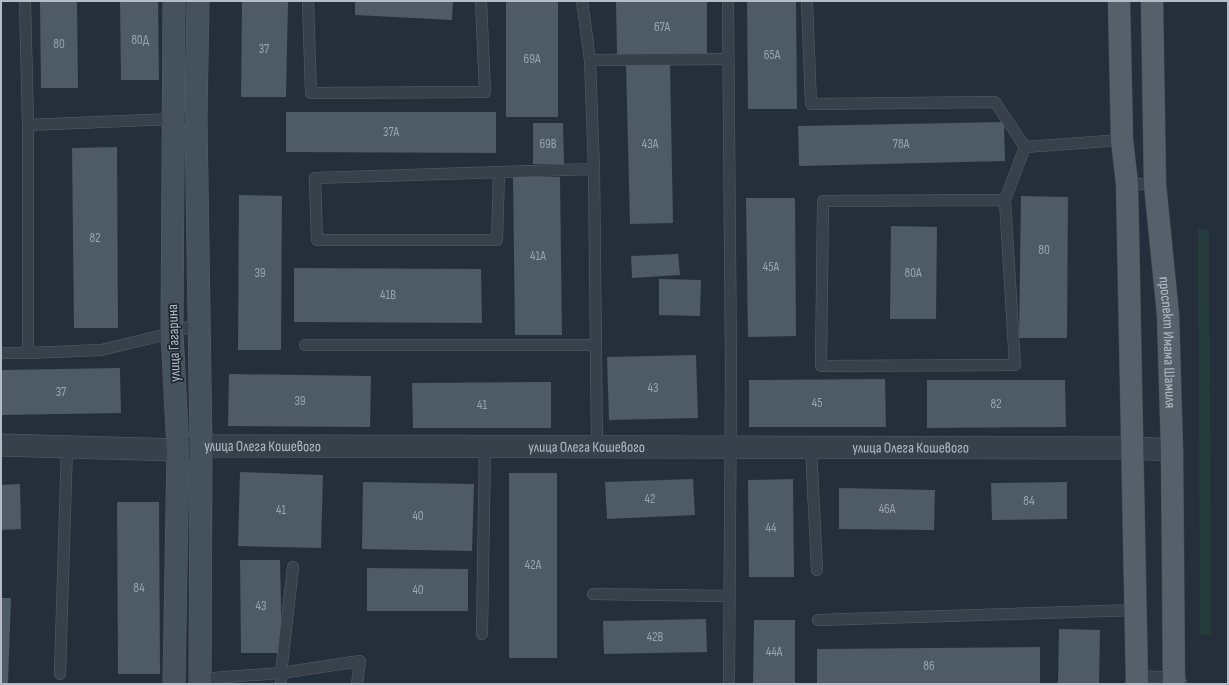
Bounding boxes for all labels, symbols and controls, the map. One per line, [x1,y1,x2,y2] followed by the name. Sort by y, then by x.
[654,19,671,35] house number: 67А
[131,32,150,48] house number: 80Д
[53,36,65,52] house number: 80
[259,41,270,57] house number: 37
[764,47,781,63] house number: 65А
[524,51,541,67] house number: 69А
[383,124,399,140] house number: 37А
[539,136,557,152] house number: 69В
[642,136,659,152] house number: 43А
[893,136,910,152] house number: 78А
[89,230,101,246] house number: 82
[1038,242,1050,258] house number: 80
[530,248,546,264] house number: 41А
[763,259,780,275] house number: 45А
[254,265,266,281] house number: 39
[905,265,922,281] house number: 80А
[1155,276,1180,409] street label: проспект Имама Шамиля
[380,287,396,303] house number: 41В
[163,304,185,382] street label: улица Гагарина
[648,380,658,396] house number: 43
[56,384,67,400] house number: 37
[294,393,306,409] house number: 39
[812,395,822,411] house number: 45
[990,396,1002,412] house number: 82
[477,397,487,413] house number: 41
[204,436,321,456] street label: улица Олега Кошевого
[528,437,645,456] street label: улица Олега Кошевого
[852,438,969,457] street label: улица Олега Кошевого
[645,491,655,507] house number: 42
[1023,493,1035,509] house number: 84
[879,501,896,517] house number: 46А
[276,502,286,518] house number: 41
[412,508,424,524] house number: 40
[766,520,777,536] house number: 44
[525,557,542,573] house number: 42А
[133,580,145,596] house number: 84
[412,582,424,598] house number: 40
[256,598,266,614] house number: 43
[647,629,664,645] house number: 42В
[766,644,783,660] house number: 44А
[923,658,935,674] house number: 86

